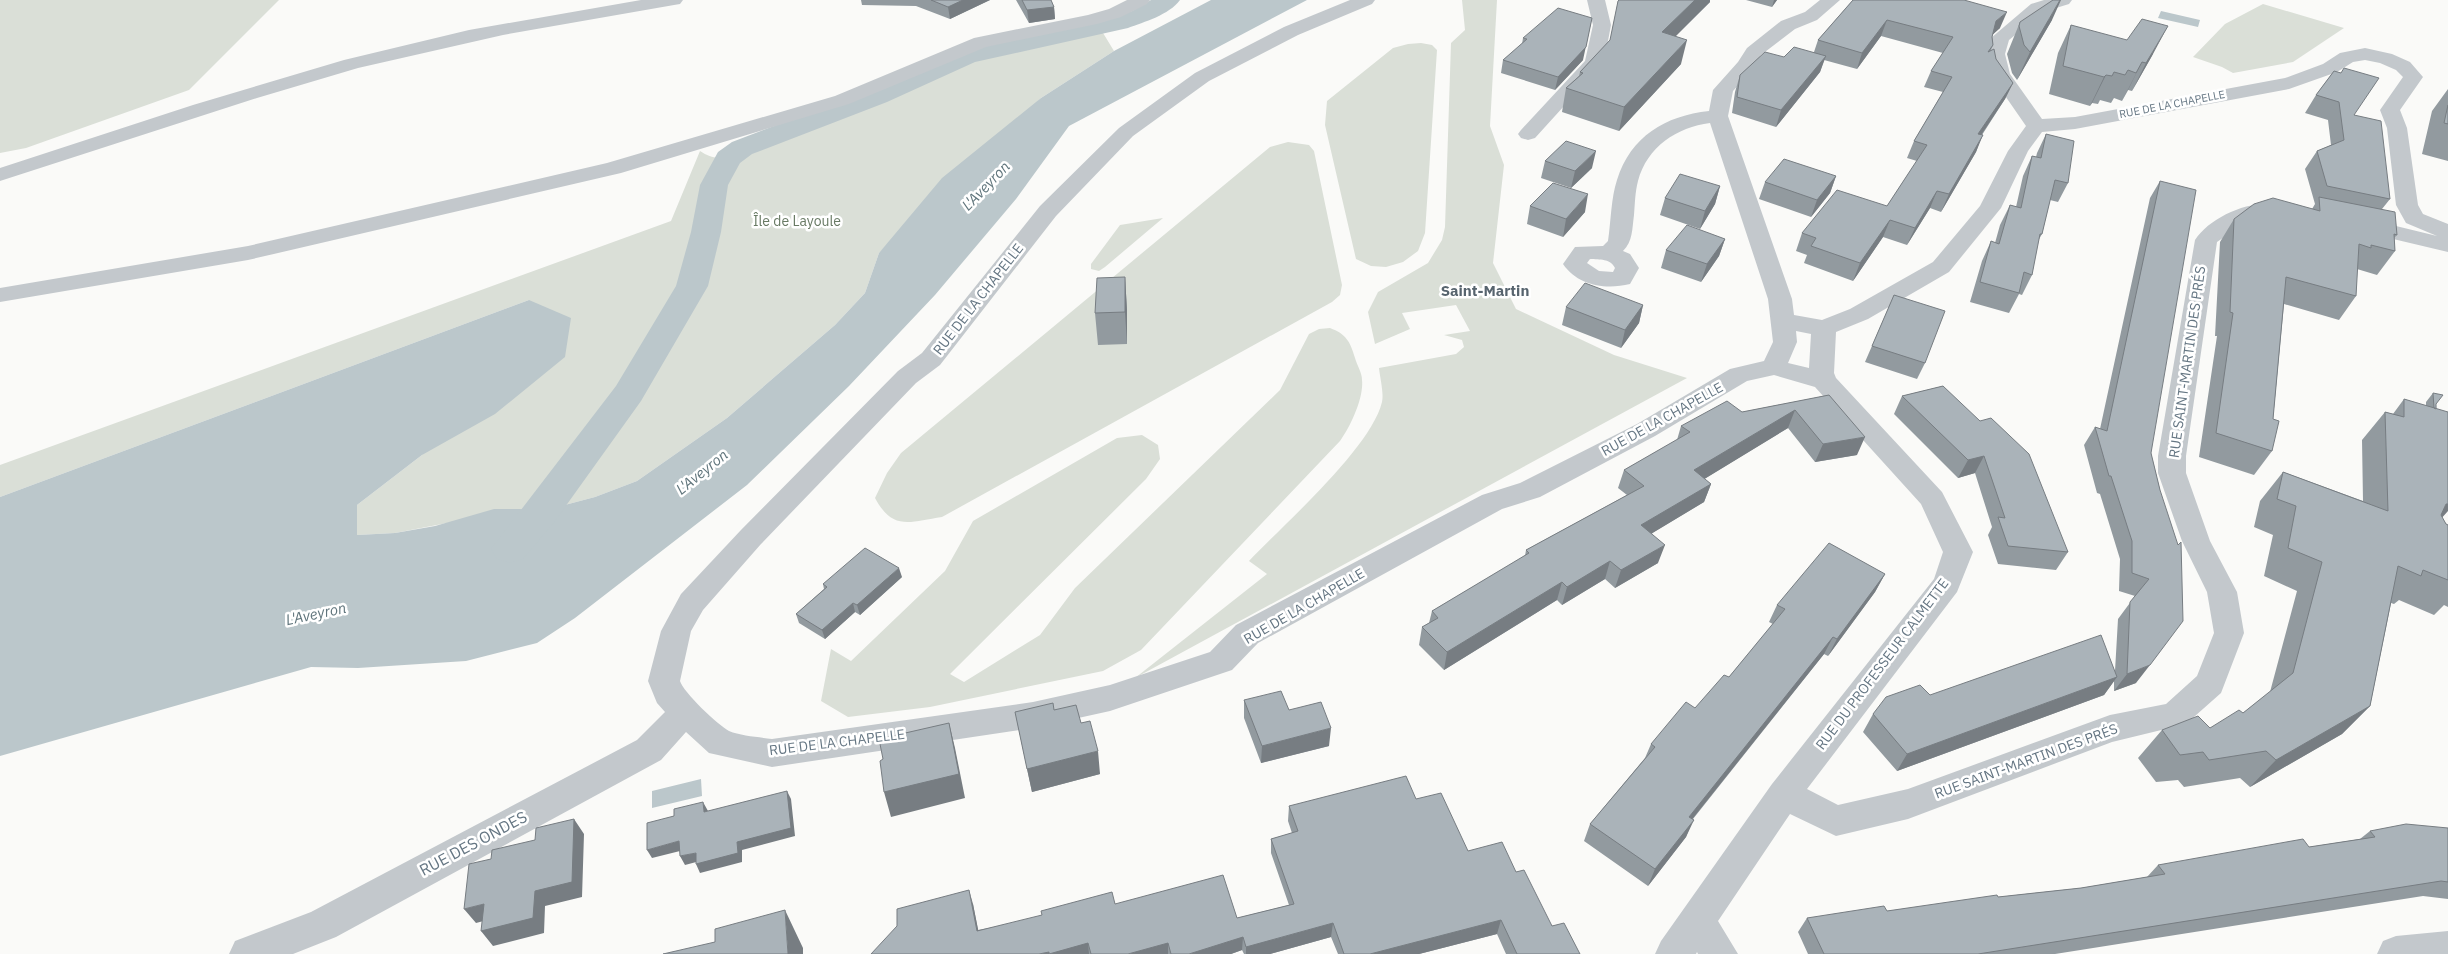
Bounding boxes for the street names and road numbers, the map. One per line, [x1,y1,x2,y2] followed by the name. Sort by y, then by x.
[2118,87,2226,121] street label: RUE DE LA CHAPELLE
[929,240,1027,358] street label: RUE DE LA CHAPELLE
[2164,265,2209,459] street label: RUE SAINT-MARTIN DES PRÉS
[1598,378,1726,460] street label: RUE DE LA CHAPELLE
[1240,564,1368,648] street label: RUE DE LA CHAPELLE
[1812,575,1952,753] street label: RUE DU PROFESSEUR CALMETTE
[1932,718,2120,803] street label: RUE SAINT-MARTIN DES PRÉS
[768,725,906,759] street label: RUE DE LA CHAPELLE
[416,806,530,880] street label: RUE DES ONDES

